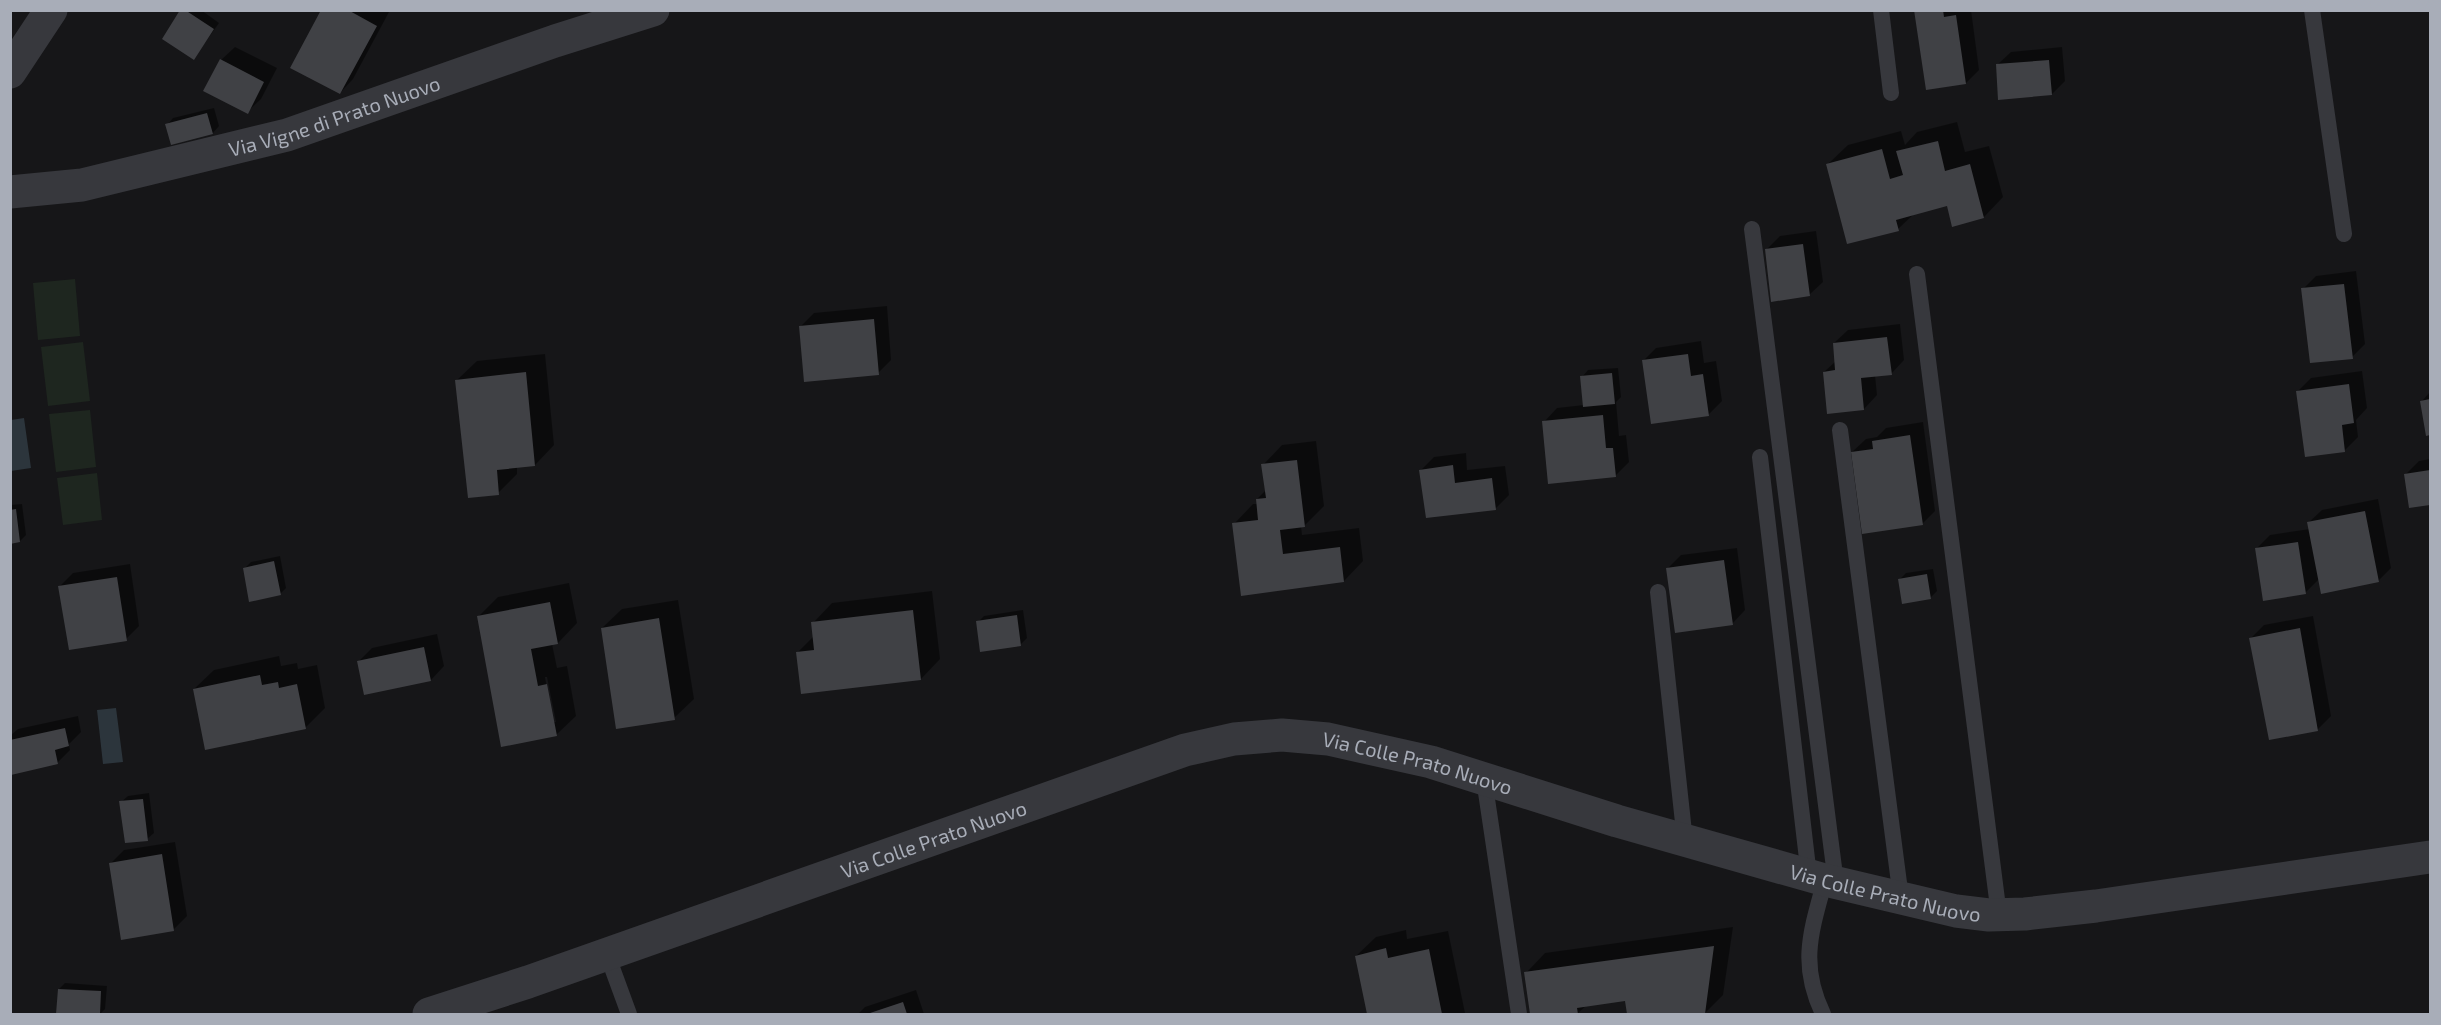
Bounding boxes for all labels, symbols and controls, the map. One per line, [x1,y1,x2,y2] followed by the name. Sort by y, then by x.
[226,70,443,161] street label: Via Vigne di Prato Nuovo
[1320,726,1515,799] street label: Via Colle Prato Nuovo
[837,795,1030,883] street label: Via Colle Prato Nuovo
[1787,859,1982,926] street label: Via Colle Prato Nuovo

